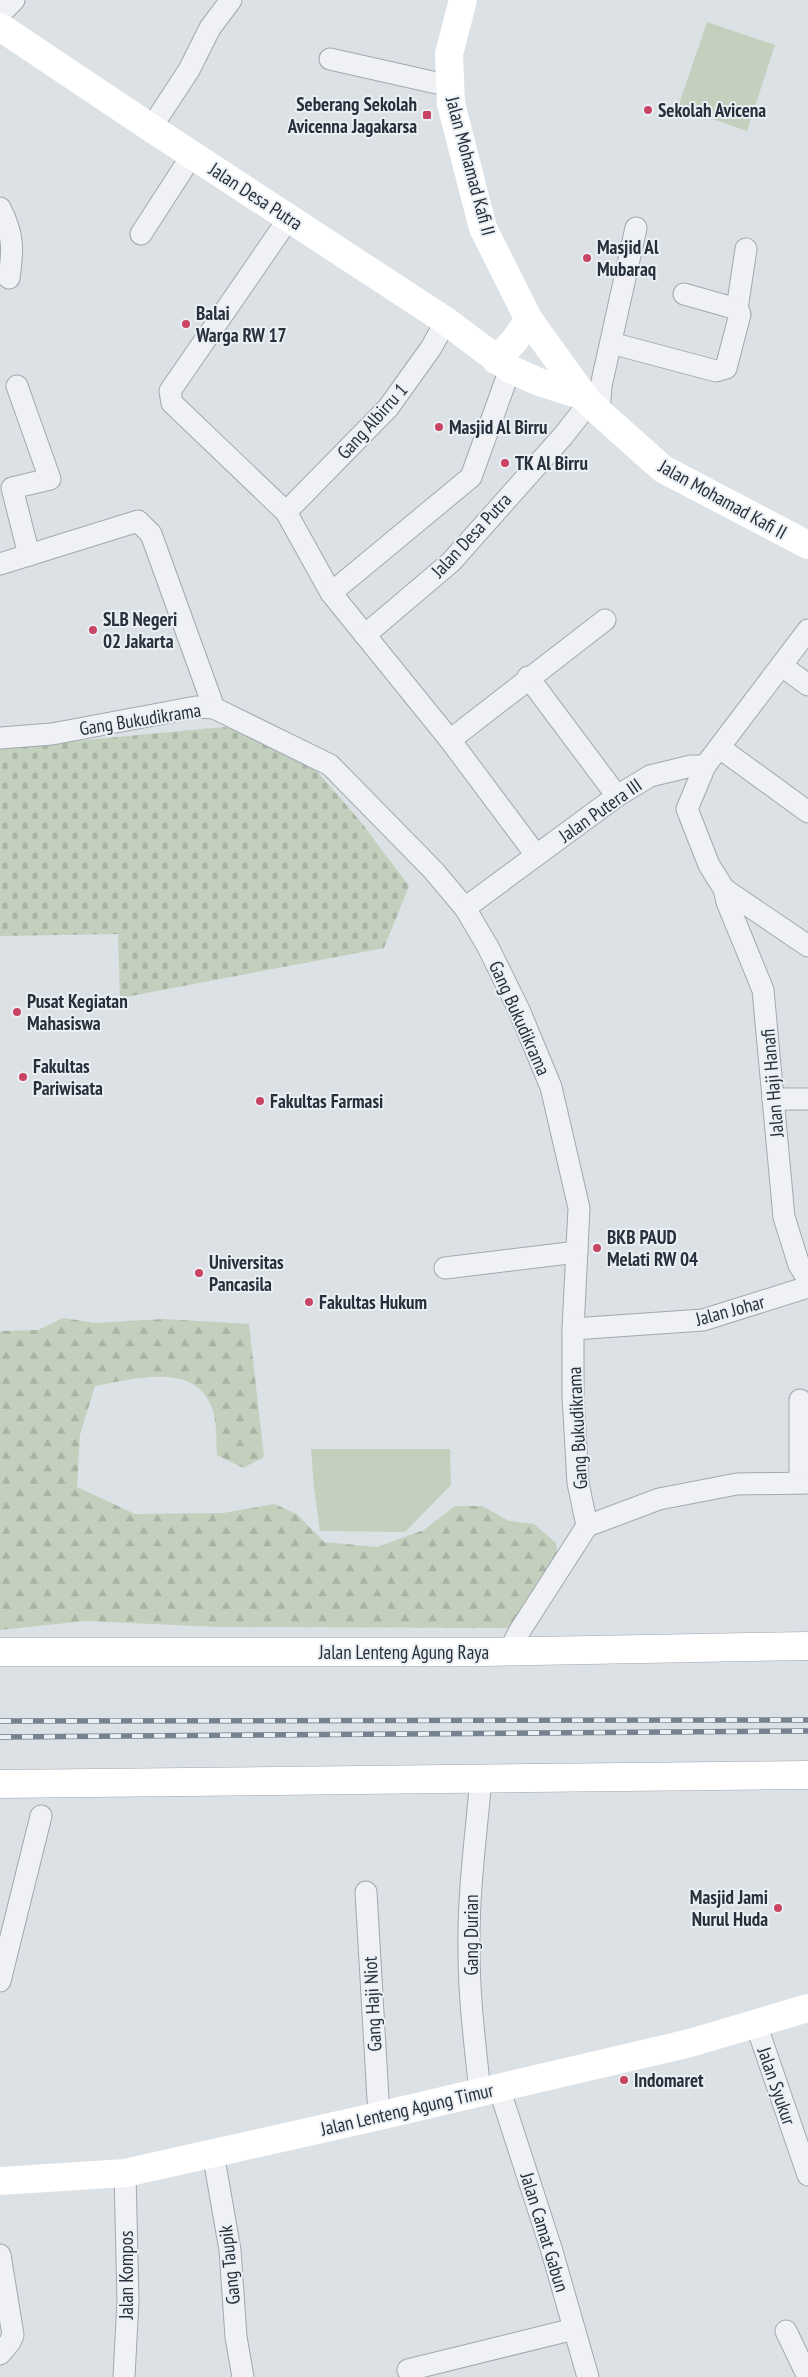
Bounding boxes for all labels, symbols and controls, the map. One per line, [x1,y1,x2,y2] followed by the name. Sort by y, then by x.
[287,92,417,138] place label: Seberang Sekolah Avicenna Jagakarsa
[441,93,501,238] street label: Jalan Mohamad Kafi II
[658,98,766,122] place label: Sekolah Avicena
[642,104,654,116] marker: Sekolah Avicena
[421,109,433,121] marker: Seberang Sekolah Avicenna Jagakarsa
[204,156,307,235] street label: Jalan Desa Putra
[597,235,659,281] place label: Masjid Al Mubaraq
[581,252,593,264] marker: Masjid Al Mubaraq
[195,301,287,347] place label: Balai Warga RW 17
[180,318,192,330] marker: Balai Warga RW 17
[332,378,412,464] street label: Gang Albirru 1
[449,415,548,439] place label: Masjid Al Birru
[433,421,445,433] marker: Masjid Al Birru
[515,451,588,475] place label: TK Al Birru
[654,453,791,544] street label: Jalan Mohamad Kafi II
[499,457,511,469] marker: TK Al Birru
[425,488,516,583] street label: Jalan Desa Putra
[103,607,177,653] place label: SLB Negeri 02 Jakarta
[87,624,99,636] marker: SLB Negeri 02 Jakarta
[77,698,203,740] street label: Gang Bukudikrama
[553,773,646,848] street label: Jalan Putera III
[484,957,556,1079] street label: Gang Bukudikrama
[27,989,128,1035] place label: Pusat Kegiatan Mahasiswa
[11,1006,23,1018] marker: Pusat Kegiatan Mahasiswa
[755,1028,789,1139] street label: Jalan Haji Hanafi
[33,1054,103,1100] place label: Fakultas Pariwisata
[17,1071,29,1083] marker: Fakultas Pariwisata
[270,1089,383,1113] place label: Fakultas Farmasi
[254,1095,266,1107] marker: Fakultas Farmasi
[607,1225,698,1271] place label: BKB PAUD Melati RW 04
[591,1242,603,1254] marker: BKB PAUD Melati RW 04
[209,1250,284,1296] place label: Universitas Pancasila
[193,1267,205,1279] marker: Universitas Pancasila
[692,1289,768,1331] street label: Jalan Johar
[319,1290,427,1314] place label: Fakultas Hukum
[303,1296,315,1308] marker: Fakultas Hukum
[562,1366,592,1490] street label: Gang Bukudikrama
[318,1640,489,1664] street label: Jalan Lenteng Agung Raya
[690,1885,768,1931] place label: Masjid Jami Nurul Huda
[459,1894,483,1976] street label: Gang Durian
[772,1902,784,1914] marker: Masjid Jami Nurul Huda
[357,1955,386,2052] street label: Gang Haji Niot
[752,2043,802,2129] street label: Jalan Syukur
[634,2068,704,2092] place label: Indomaret
[618,2074,630,2086] marker: Indomaret
[317,2077,496,2141] street label: Jalan Lenteng Agung Timur
[515,2168,575,2295] street label: Jalan Camat Gabun
[213,2224,245,2306] street label: Gang Taupik
[114,2231,138,2320] street label: Jalan Kompos

